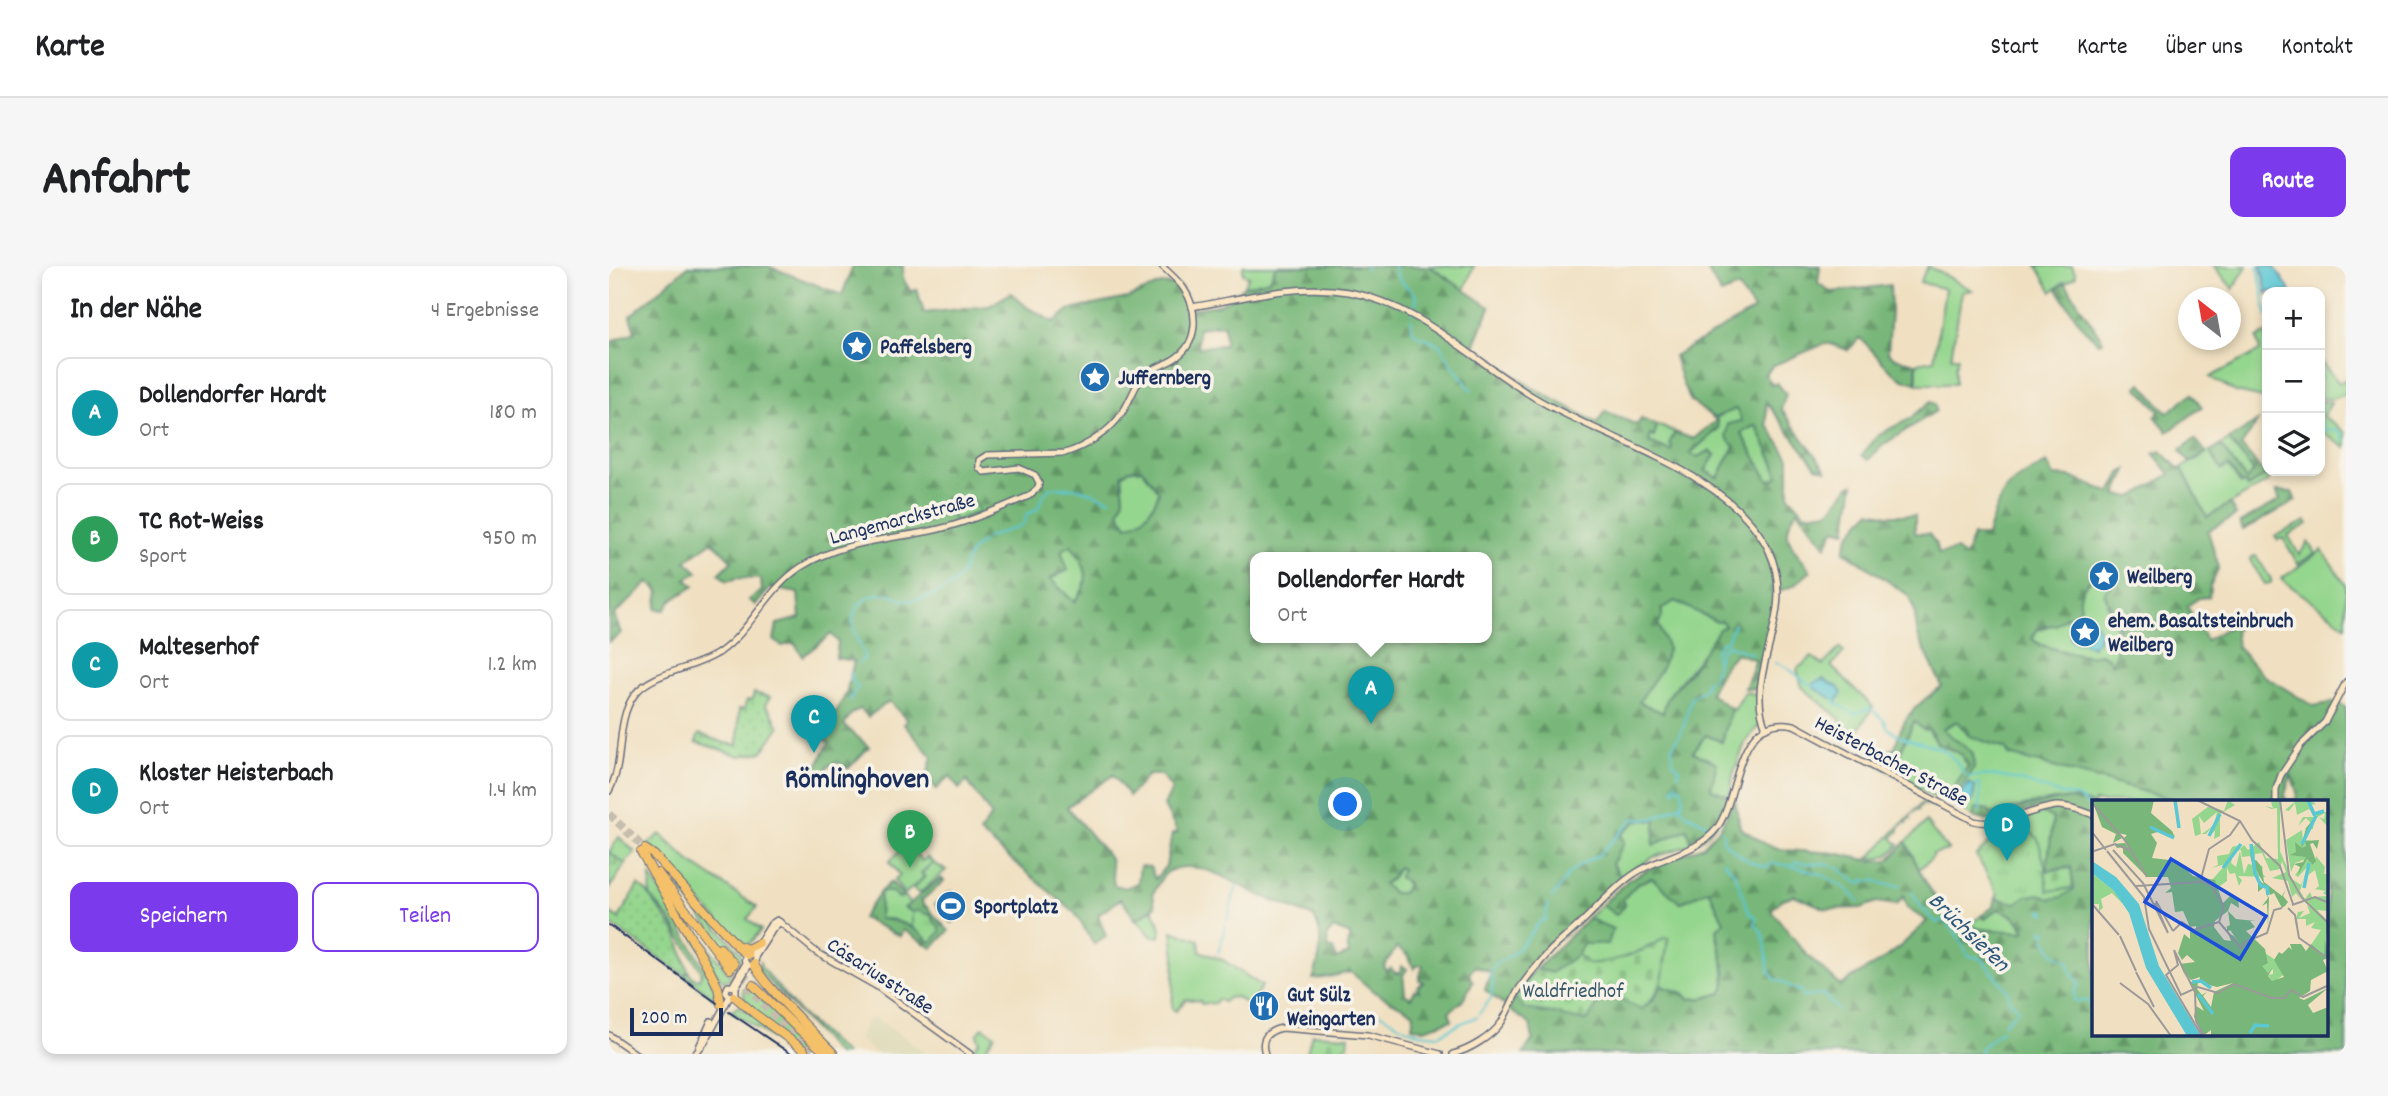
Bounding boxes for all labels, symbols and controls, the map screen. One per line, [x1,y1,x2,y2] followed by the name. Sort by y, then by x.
[35,25,105,72] text: Karte
[1990,31,2039,65] text: Start
[2077,31,2128,65] text: Karte
[2166,31,2243,65] text: Über uns
[2281,31,2353,65] text: Kontakt
[42,147,190,217] text: Anfahrt
[2230,147,2346,217] button: Route
[2178,287,2241,350] north arrow
[2262,287,2325,476] map controls
[2262,287,2325,350] button: +
[70,290,202,333] text: In der Nähe
[431,295,539,328] text: 4 Ergebnisse
[840,329,874,363] place icon: Paffelsberg
[880,334,972,364] place label: Paffelsberg
[2262,350,2325,413] button: −
[1078,360,1112,394] place icon: Juffernberg
[1118,365,1211,395] place label: Juffernberg
[139,378,326,415] text: Dollendorfer Hardt
[89,397,101,430] text: A
[489,397,537,430] text: 180 m
[2262,413,2325,476] button: layers
[139,415,169,448] text: Ort
[827,487,979,555] street label: Langemarckstraße
[139,504,264,541] text: TC Rot-Weiss
[90,523,100,556] text: B
[482,523,537,556] text: 950 m
[139,541,187,574] text: Sport
[1250,552,1492,643] popup
[2087,559,2121,593] place icon: Weilberg
[1277,563,1465,600] text: Dollendorfer Hardt
[2127,564,2192,594] place label: Weilberg
[1277,600,1308,633] text: Ort
[2108,608,2294,662] place label: ehem. Basaltsteinbruch Weilberg
[2068,615,2102,649] place icon: ehem. Basaltsteinbruch Weilberg
[139,630,258,667] text: Malteserhof
[89,649,101,682] text: C
[488,649,537,682] text: 1.2 km
[1348,666,1394,724] pin: A
[139,667,169,700] text: Ort
[791,695,837,753] pin: C
[1808,709,1973,816] street label: Heisterbacher Straße
[139,756,333,793] text: Kloster Heisterbach
[785,762,929,802] district label: Römlinghoven
[89,775,101,808] text: D
[488,775,537,808] text: 1.4 km
[1328,787,1362,821] your location
[139,793,169,826] text: Ort
[2092,800,2329,1037] inset map
[1984,803,2030,861] pin: D
[887,810,933,868] pin: B
[70,882,298,952] button: Speichern
[312,882,539,952] button: Teilen
[1919,886,2017,982] water label: Brüchsiefen
[934,889,968,923] sports icon: Sportplatz
[974,894,1059,924] place label: Sportplatz
[820,932,939,1023] street label: Cäsariusstraße
[1522,978,1624,1008] park label: Waldfriedhof
[1287,982,1376,1036] place label: Gut Sülz Weingarten
[1247,989,1281,1023] restaurant icon: Gut Sülz Weingarten
[630,1005,723,1037] scale bar
[641,1006,687,1033] text: 200 m

